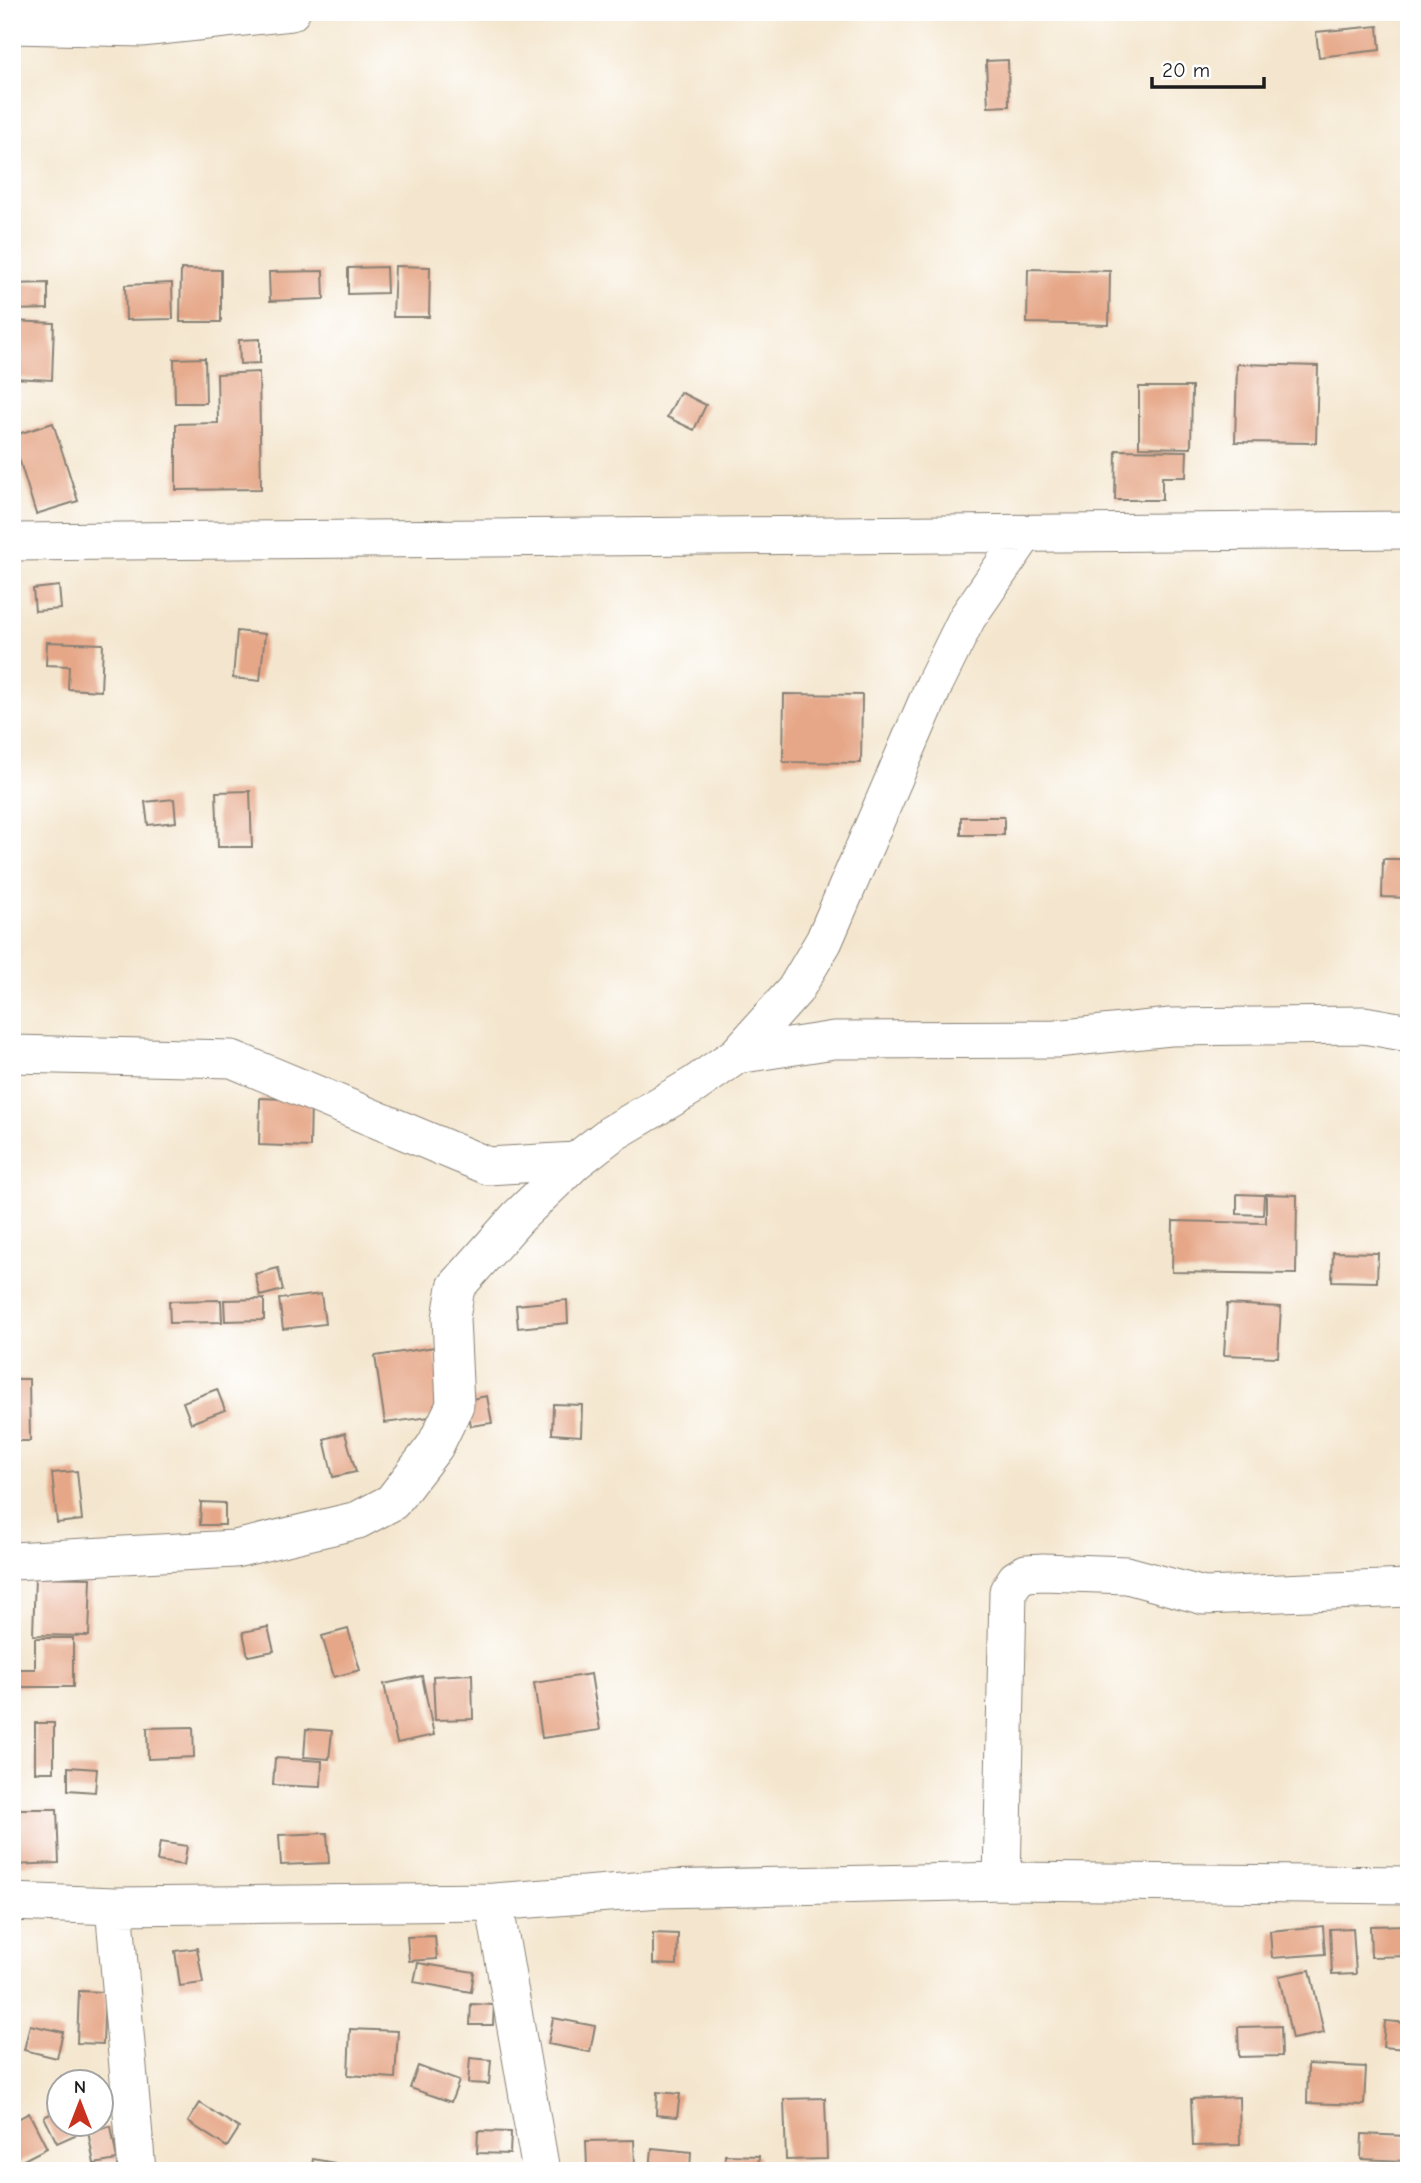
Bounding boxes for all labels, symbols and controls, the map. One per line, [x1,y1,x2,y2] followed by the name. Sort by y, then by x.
[1152,46,1264,90] scale bar
[1162,58,1210,82] text: 20 m
[46,2068,116,2138] north arrow
[74,2076,86,2098] text: N

